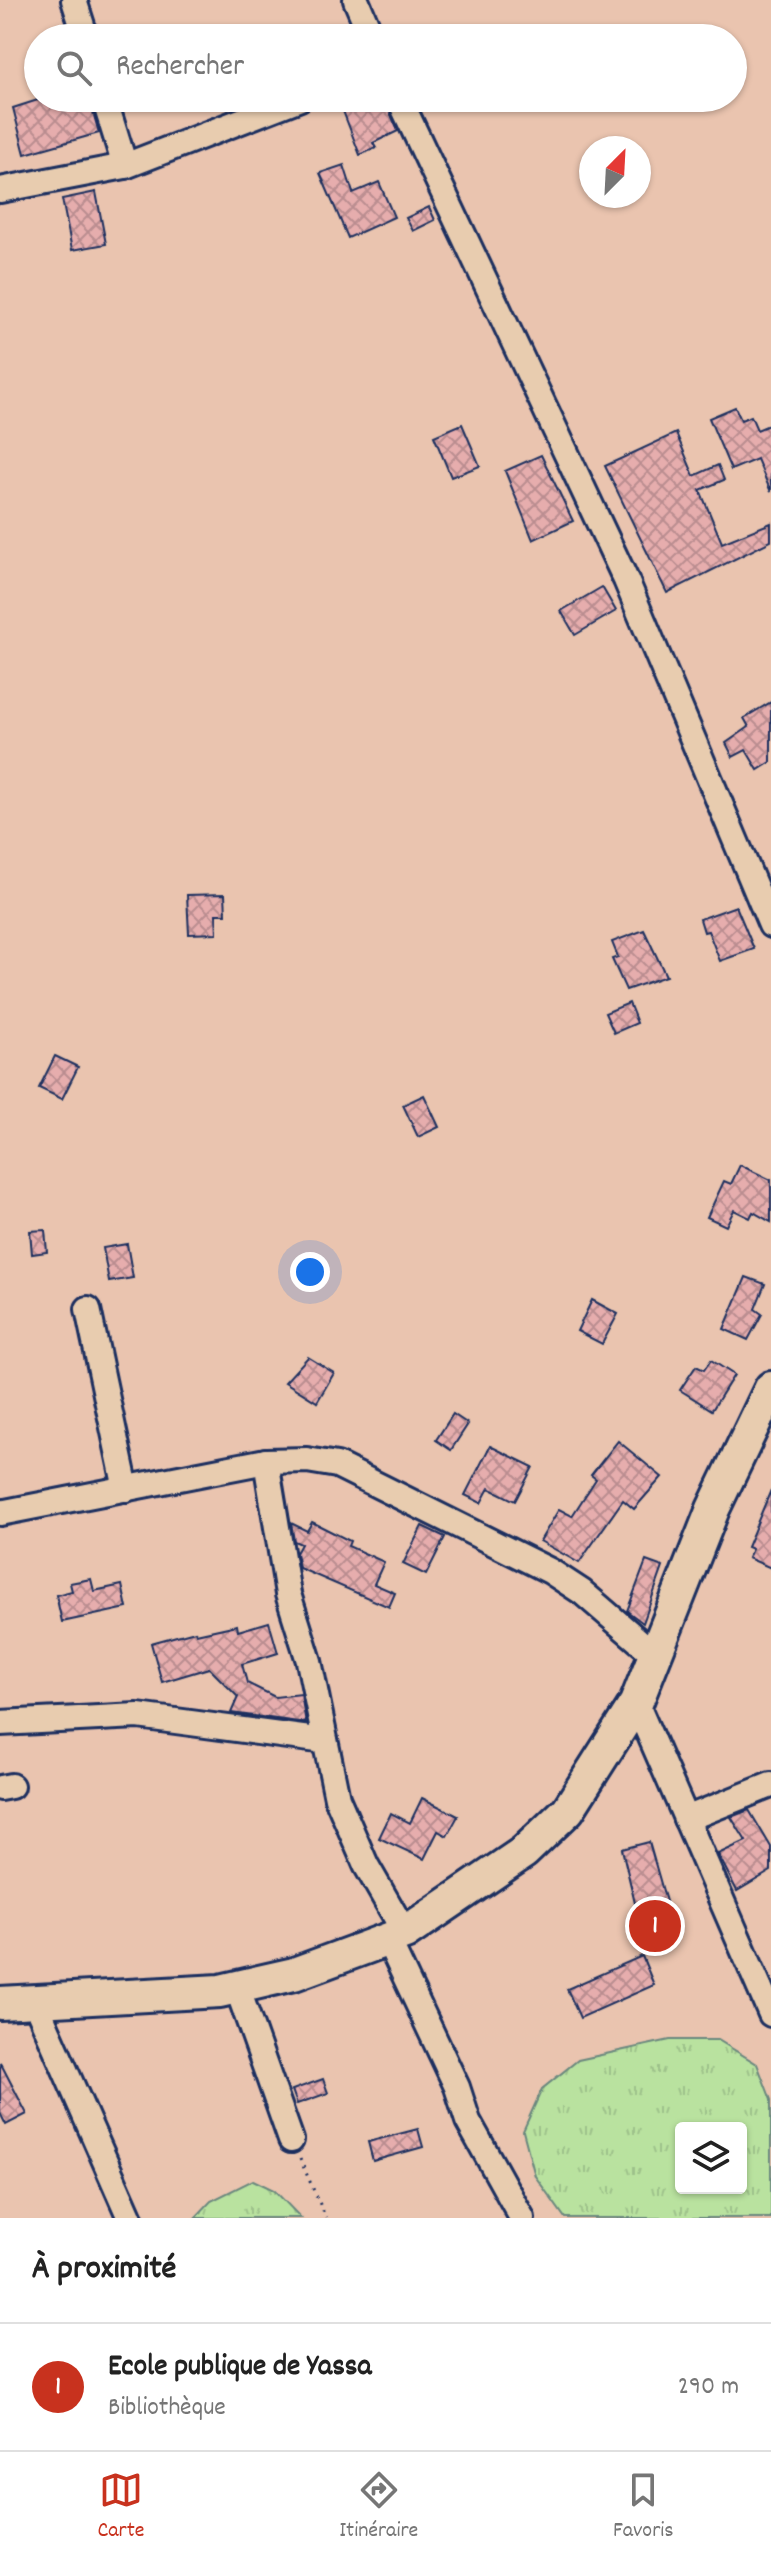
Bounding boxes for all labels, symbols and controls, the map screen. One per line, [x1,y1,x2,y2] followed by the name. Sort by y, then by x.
[24,24,747,112] search box
[52,46,96,90] icon: search
[116,47,244,90] text: Rechercher
[579,136,651,208] north arrow
[290,1252,330,1292] your location
[629,1896,681,1956] pin: 1
[675,2122,747,2194] map controls
[675,2122,747,2194] button: layers
[32,2246,176,2295] text: À proximité
[108,2347,372,2390] text: Ecole publique de Yassa
[55,2369,61,2406] text: 1
[678,2369,739,2406] text: 290 m
[108,2390,226,2427] text: Bibliothèque
[97,2468,145,2547] tab: Carte
[339,2468,418,2547] tab: Itinéraire
[613,2468,674,2547] tab: Favoris

